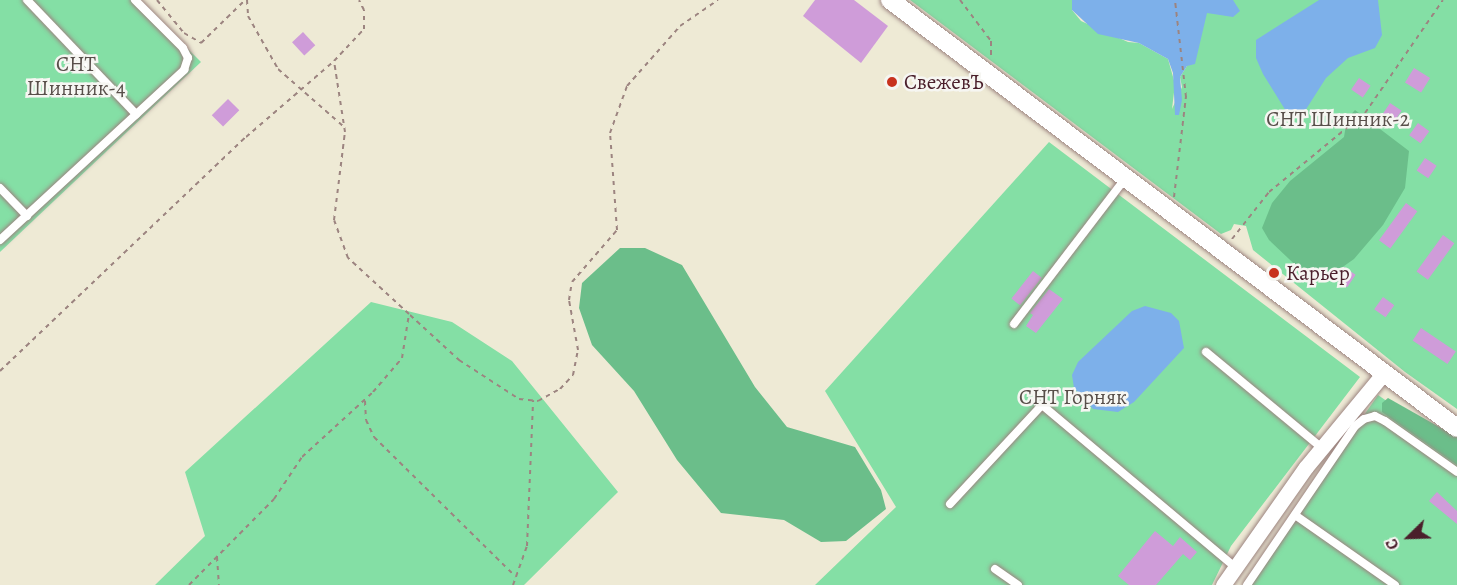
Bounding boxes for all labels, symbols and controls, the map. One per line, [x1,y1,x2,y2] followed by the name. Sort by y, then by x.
[27,51,125,101] park label: СНТ Шинник-4
[904,69,984,95] place label: СвежевЪ
[885,75,899,89] marker: СвежевЪ
[1266,106,1410,132] park label: СНТ Шинник-2
[1286,260,1350,286] place label: Карьер
[1267,266,1281,280] marker: Карьер
[1019,384,1127,410] park label: СНТ Горняк
[1379,507,1439,567] north arrow
[1380,535,1404,553] text: С

